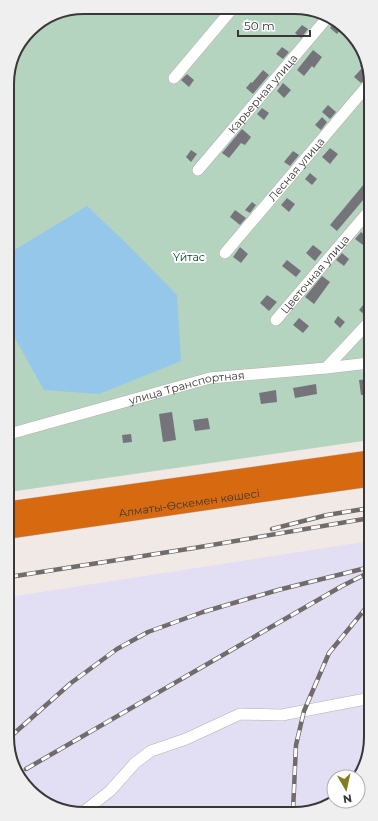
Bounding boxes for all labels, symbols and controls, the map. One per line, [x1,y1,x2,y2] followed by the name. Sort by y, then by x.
[238,12,310,38] scale bar
[244,18,275,33] text: 50 m
[225,51,300,136] street label: Карьерная улица
[265,134,327,204] street label: Лесная улица
[278,232,352,316] street label: Цветочная улица
[173,250,205,264] park label: Үйтас
[126,368,245,408] street label: улица Транспортная
[118,486,261,520] street label: Алматы-Өскемен көшесі
[326,769,366,809] north arrow
[342,791,353,806] text: N

